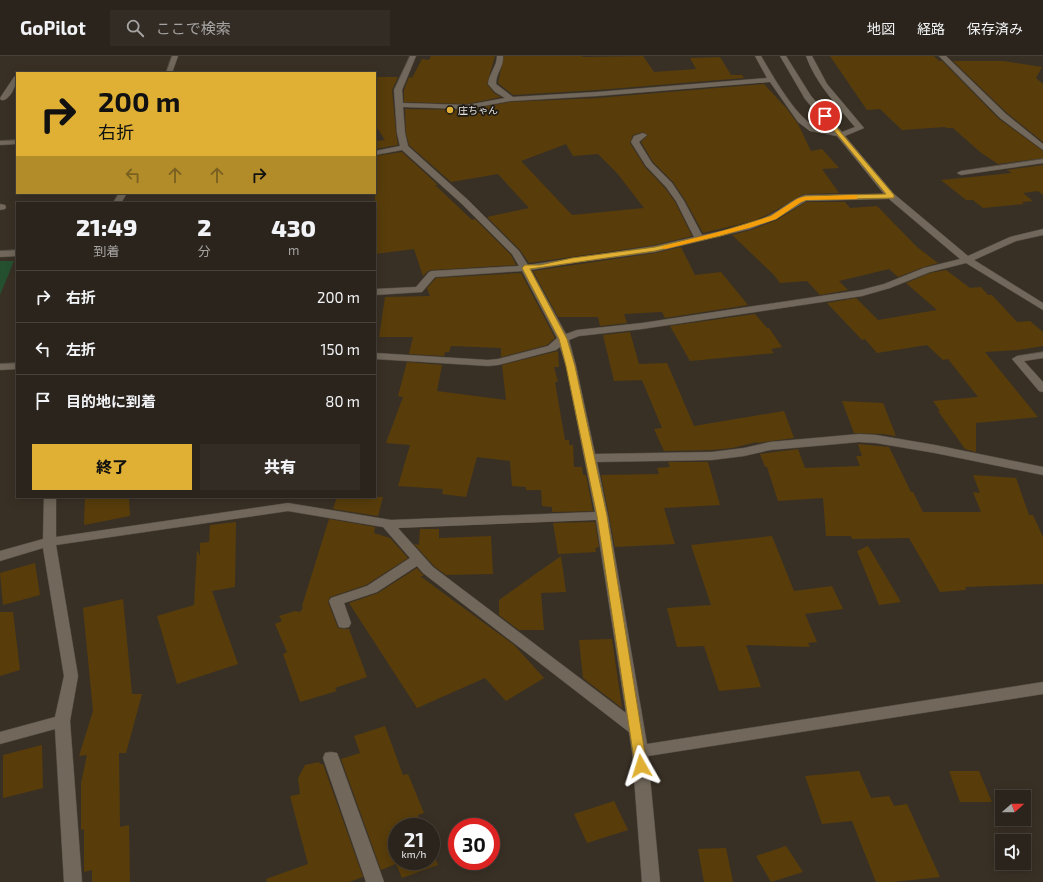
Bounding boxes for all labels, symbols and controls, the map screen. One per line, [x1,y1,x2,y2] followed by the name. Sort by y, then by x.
[110,10,390,46] search box
[20,16,86,39] text: GoPilot
[124,17,146,39] icon: search
[156,19,231,37] text: ここで検索
[867,20,895,37] text: 地図
[917,20,945,37] text: 経路
[967,20,1023,37] text: 保存済み
[98,84,180,118] text: 200 m
[32,88,84,140] icon: right
[808,99,842,133] pin
[458,104,498,116] place label: 庄ちゃん
[445,105,455,115] marker: 庄ちゃん
[814,105,836,127] icon: arrive
[98,121,134,143] text: 右折
[122,164,144,186] icon: left
[164,164,186,186] icon: ahead
[206,164,228,186] icon: ahead
[248,164,270,186] icon: right
[76,212,137,241] text: 21:49
[197,212,211,241] text: 2
[271,213,316,242] text: 430
[288,242,299,258] text: m
[94,243,120,259] text: 到着
[198,243,211,259] text: 分
[32,286,54,308] icon: right
[66,288,96,306] text: 右折
[317,288,360,306] text: 200 m
[32,338,54,360] icon: left
[66,340,96,358] text: 左折
[320,340,360,358] text: 150 m
[32,390,54,412] icon: arrive
[66,392,156,410] text: 目的地に到着
[325,392,360,410] text: 80 m
[32,444,192,490] button: 終了
[200,444,360,490] button: 共有
[620,745,662,787] position arrow
[995,790,1031,826] north arrow
[995,790,1031,870] map controls
[448,818,500,870] speed limit sign: 30
[404,827,424,851] text: 21
[995,834,1031,870] button: sound
[402,848,426,860] text: km/h

